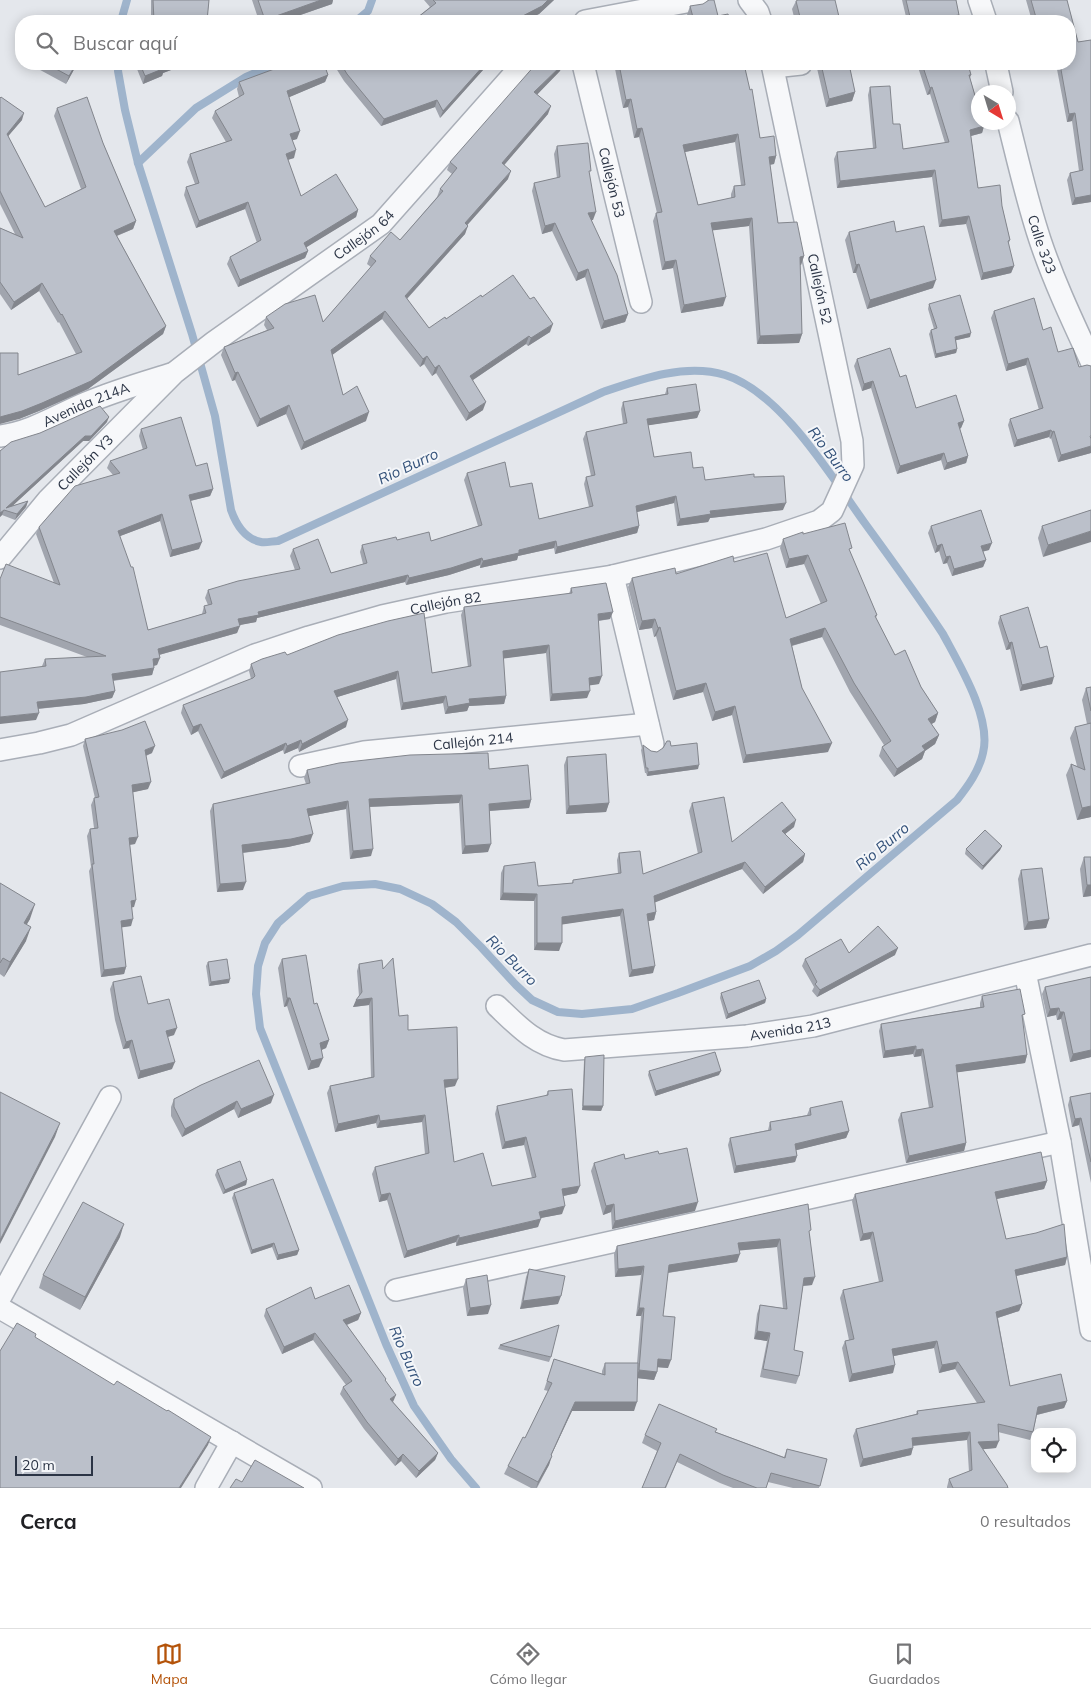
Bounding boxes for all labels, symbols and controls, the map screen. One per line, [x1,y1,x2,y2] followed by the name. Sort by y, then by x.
[15,15,1076,70] search box
[33,29,61,57] icon: search
[73,31,177,55] text: Buscar aquí
[971,85,1016,130] north arrow
[595,145,629,220] street label: Callejón 53
[330,206,399,264] street label: Callejón 64
[1024,213,1060,276] street label: Calle 323
[804,252,836,326] street label: Callejón 52
[40,378,132,431] street label: Avenida 214A
[804,422,858,486] water label: Rio Burro
[53,431,117,495] street label: Callejón Y3
[375,444,442,488] water label: Rio Burro
[408,588,482,619] street label: Callejón 82
[432,728,514,754] street label: Callejón 214
[851,818,913,874] water label: Rio Burro
[482,930,542,990] water label: Rio Burro
[748,1013,833,1044] street label: Avenida 213
[385,1323,429,1390] water label: Rio Burro
[1031,1428,1076,1473] map controls
[1031,1428,1076,1473] button: locate
[15,1453,92,1476] scale bar
[22,1456,55,1474] text: 20 m
[20,1508,77,1534] text: Cerca
[980,1511,1071,1531] text: 0 resultados
[151,1640,188,1688] tab: Mapa
[490,1640,567,1688] tab: Cómo llegar
[868,1640,940,1688] tab: Guardados

